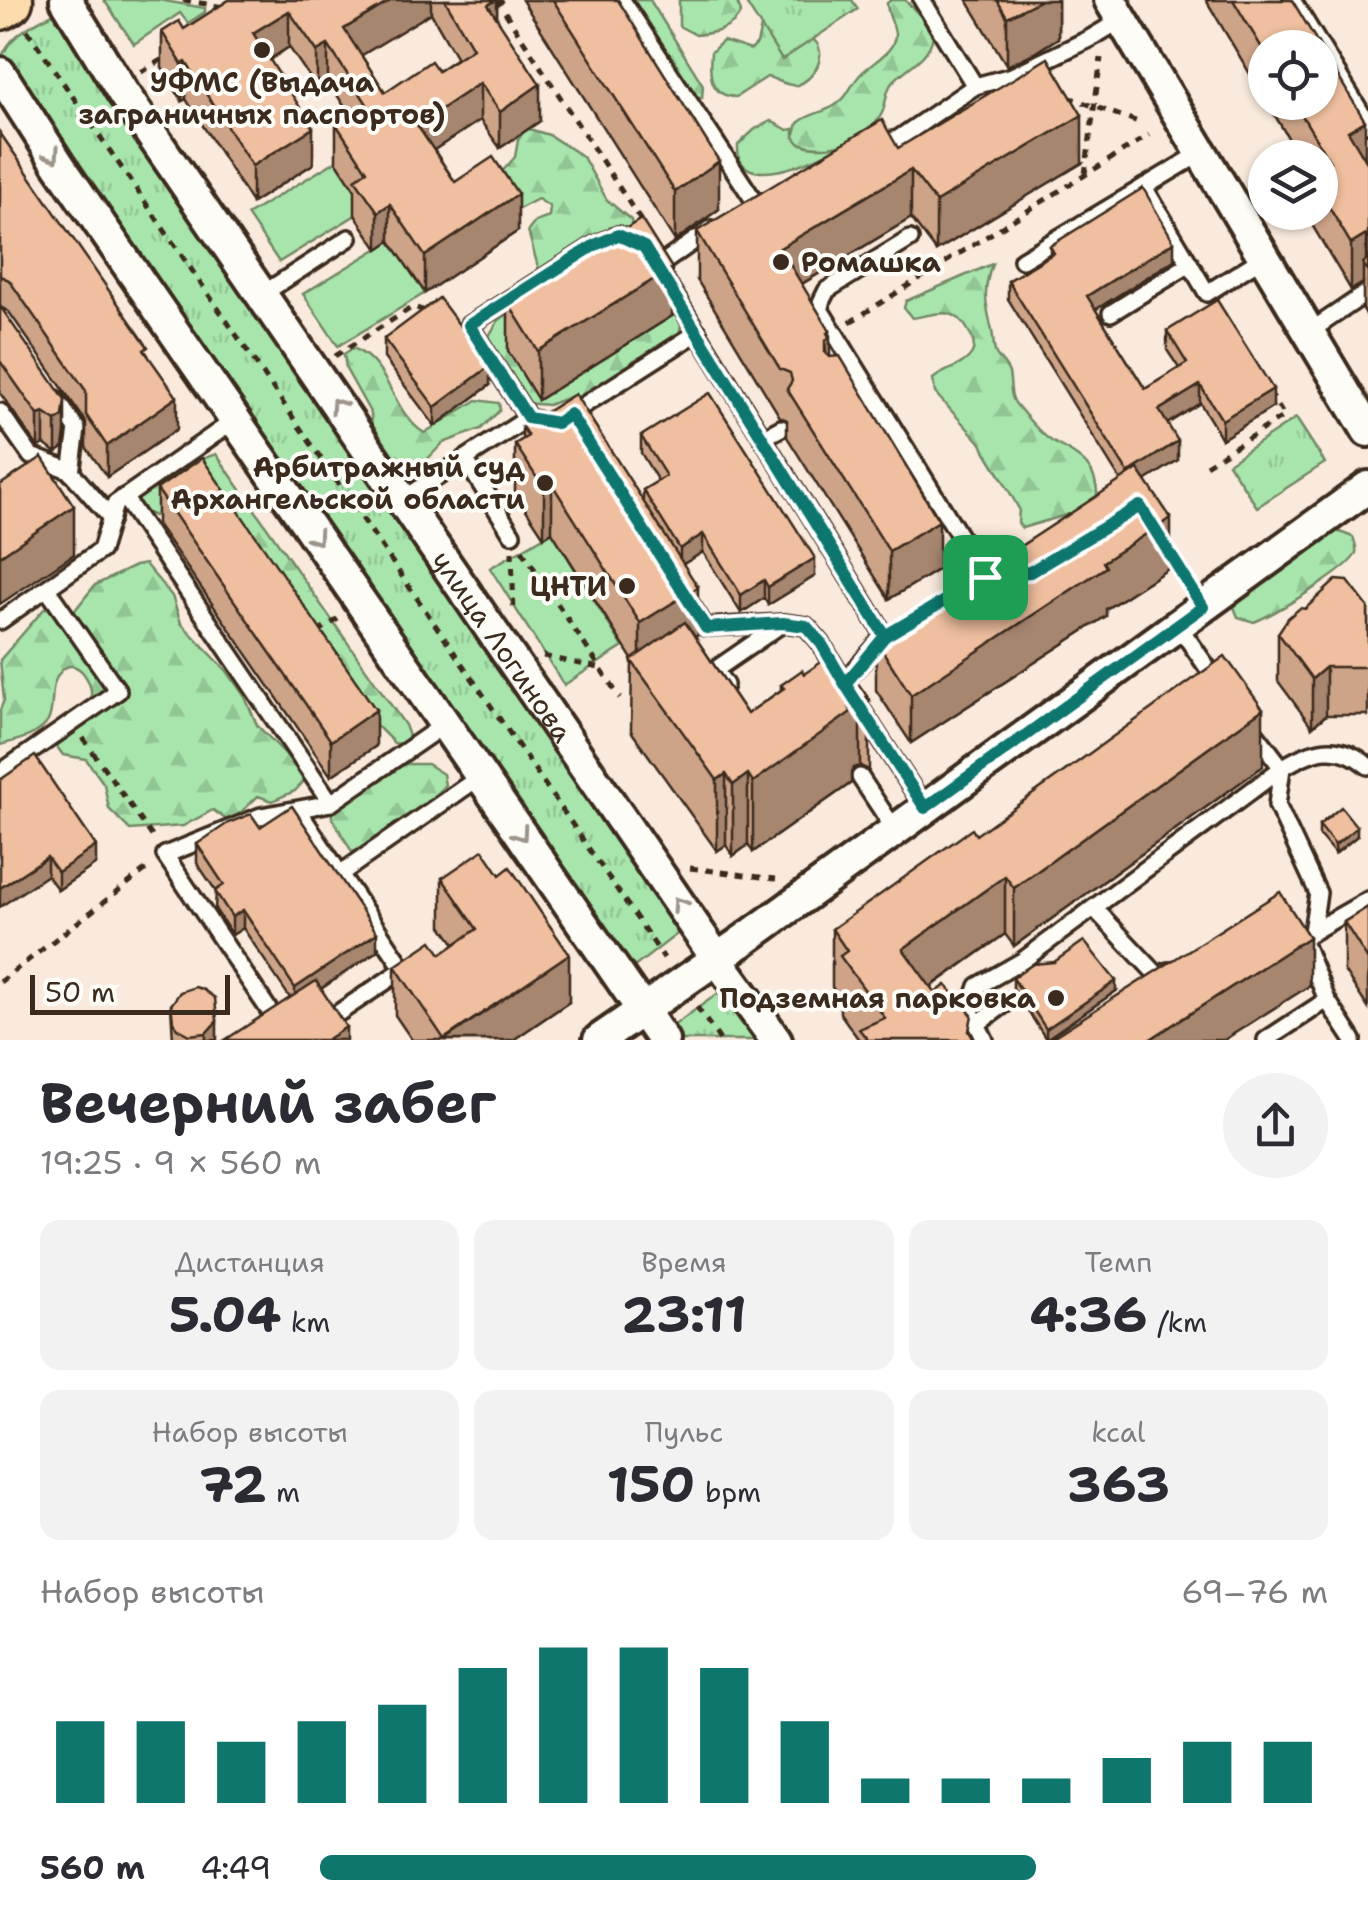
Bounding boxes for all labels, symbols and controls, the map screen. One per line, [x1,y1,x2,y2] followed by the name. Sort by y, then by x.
[1248,30,1338,230] map controls
[1248,30,1338,120] button: locate
[251,39,273,61] marker: УФМС (Выдача заграничных паспортов)
[79,63,445,133] place label: УФМС (Выдача заграничных паспортов)
[1248,140,1338,230] button: layers
[40,144,59,162] one-way arrow
[801,243,941,281] place label: Ромашка
[770,251,792,273] marker: Ромашка
[331,397,349,416] one-way arrow
[170,448,525,518] place label: Арбитражный суд Архангельской области
[534,472,556,494] marker: Арбитражный суд Архангельской области
[304,527,323,545] one-way arrow
[943,535,1028,620] pin
[423,543,582,750] street label: улица Логинова
[958,550,1013,605] icon: arrive
[530,567,607,605] place label: ЦНТИ
[616,575,638,597] marker: ЦНТИ
[509,823,527,841] one-way arrow
[673,896,691,915] one-way arrow
[30,970,230,1014] scale bar
[45,973,115,1011] text: 50 m
[719,979,1036,1017] place label: Подземная парковка
[1045,987,1067,1009] marker: Подземная парковка
[40,1066,496,1140] text: Вечерний забег
[1223,1073,1328,1178] button: share
[40,1141,321,1184] text: 19:25 · 9 × 560 m
[175,1243,325,1281] text: Дистанция
[641,1243,727,1281] text: Время
[1084,1243,1152,1281] text: Темп
[169,1281,281,1348] text: 5.04
[621,1281,747,1348] text: 23:11
[1030,1281,1148,1348] text: 4:36
[281,1303,330,1341] text: km
[1148,1303,1207,1341] text: /km
[151,1413,348,1451] text: Набор высоты
[645,1413,723,1451] text: Пульс
[1091,1413,1146,1451] text: kcal
[199,1451,267,1518] text: 72
[607,1451,695,1518] text: 150
[1067,1451,1170,1518] text: 363
[267,1473,300,1511] text: m
[695,1473,761,1511] text: bpm
[40,1570,265,1613] text: Набор высоты
[1181,1570,1328,1613] text: 69–76 m
[40,1846,145,1889] text: 560 m
[200,1846,271,1889] text: 4:49

